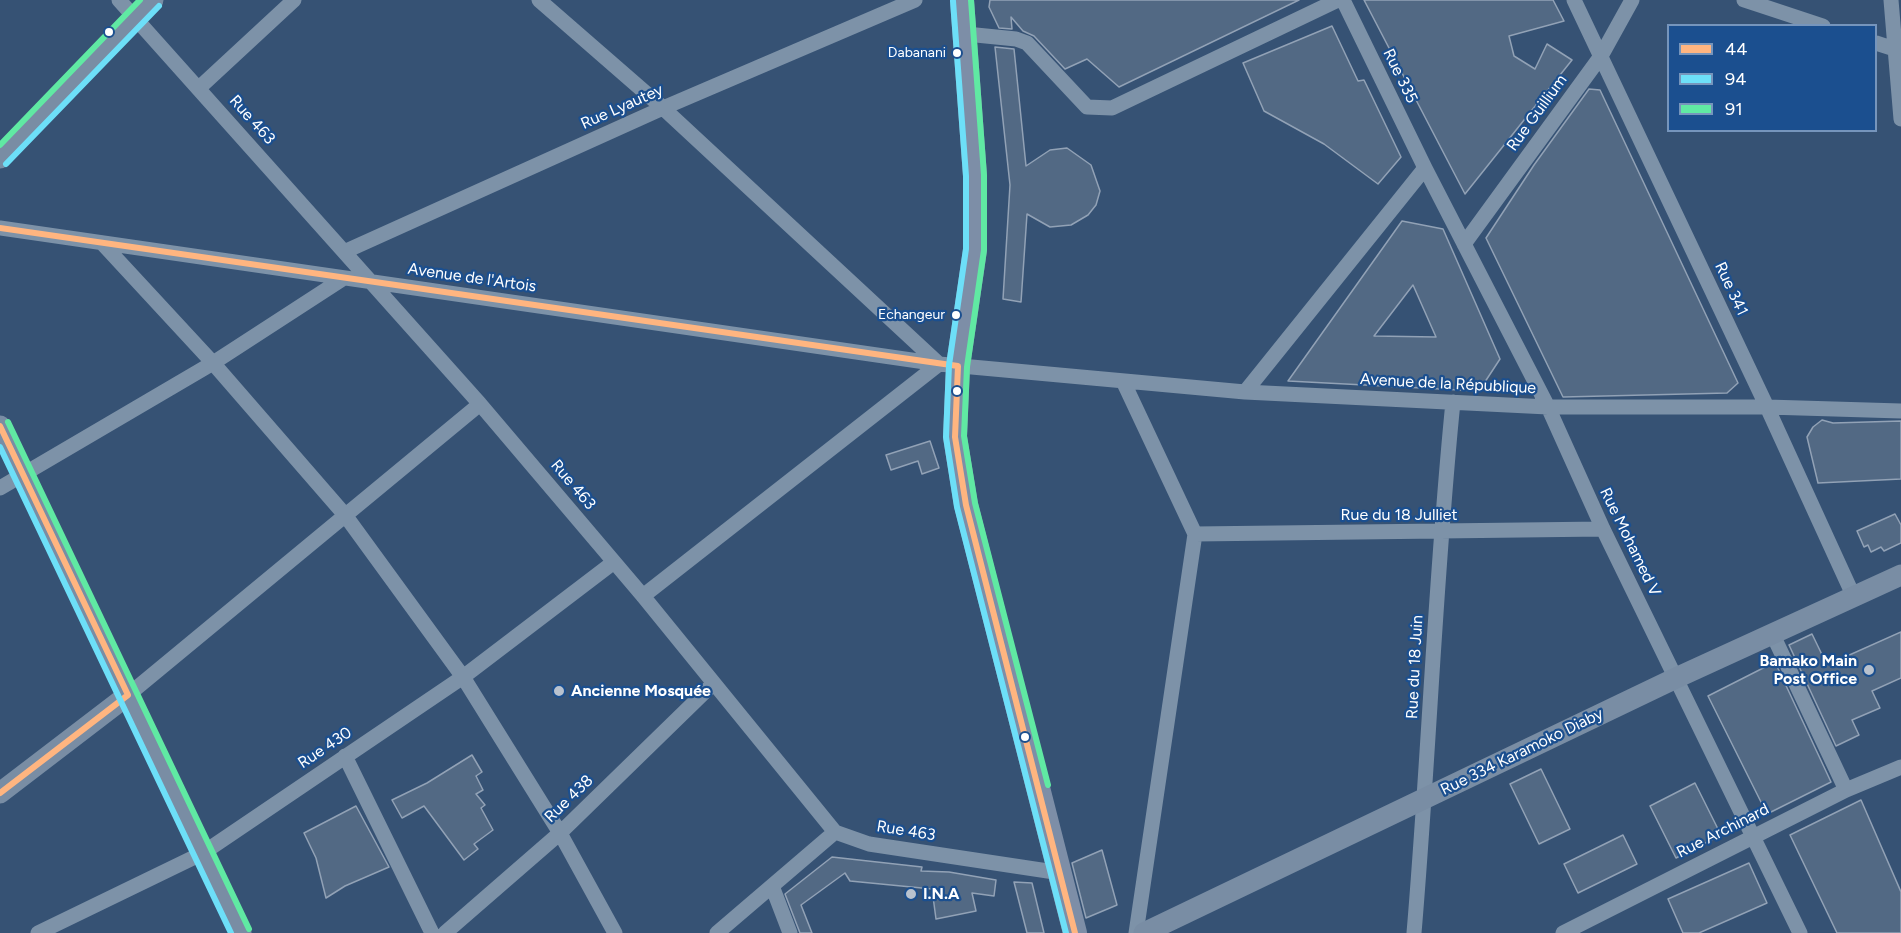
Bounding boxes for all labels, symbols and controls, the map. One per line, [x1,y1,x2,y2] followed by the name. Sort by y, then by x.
[1667,24,1877,132] legend
[103,26,115,38] unlabelled marker
[1725,38,1747,60] text: 44
[888,45,946,61] place label: Dabanani
[1379,46,1421,106] street label: Rue 335
[951,47,963,59] marker: Dabanani
[1725,68,1746,90] text: 94
[1503,71,1571,155] street label: Rue Guillium
[578,80,666,134] street label: Rue Lyautey
[225,92,279,148] street label: Rue 463
[1725,98,1743,120] text: 91
[407,259,537,297] street label: Avenue de l'Artois
[1710,259,1752,319] street label: Rue 341
[878,307,945,323] place label: Echangeur
[950,309,962,321] marker: Echangeur
[1359,370,1537,398] street label: Avenue de la République
[951,385,963,397] unlabelled marker
[547,456,599,514] street label: Rue 463
[1595,485,1665,599] street label: Rue Mohamed V
[1341,505,1457,525] street label: Rue du 18 Julliet
[1403,615,1427,719] street label: Rue du 18 Juin
[1759,651,1857,689] place label: Bamako Main Post Office
[1862,663,1876,677] marker: Bamako Main Post Office
[571,681,711,701] place label: Ancienne Mosquée
[552,684,566,698] marker: Ancienne Mosquée
[1438,704,1606,800] street label: Rue 334 Karamoko Diaby
[295,723,355,773] street label: Rue 430
[1019,731,1031,743] unlabelled marker
[541,771,597,827] street label: Rue 438
[1674,800,1772,862] street label: Rue Archinard
[875,817,937,845] street label: Rue 463
[923,884,959,904] place label: I.N.A
[904,887,918,901] marker: I.N.A

